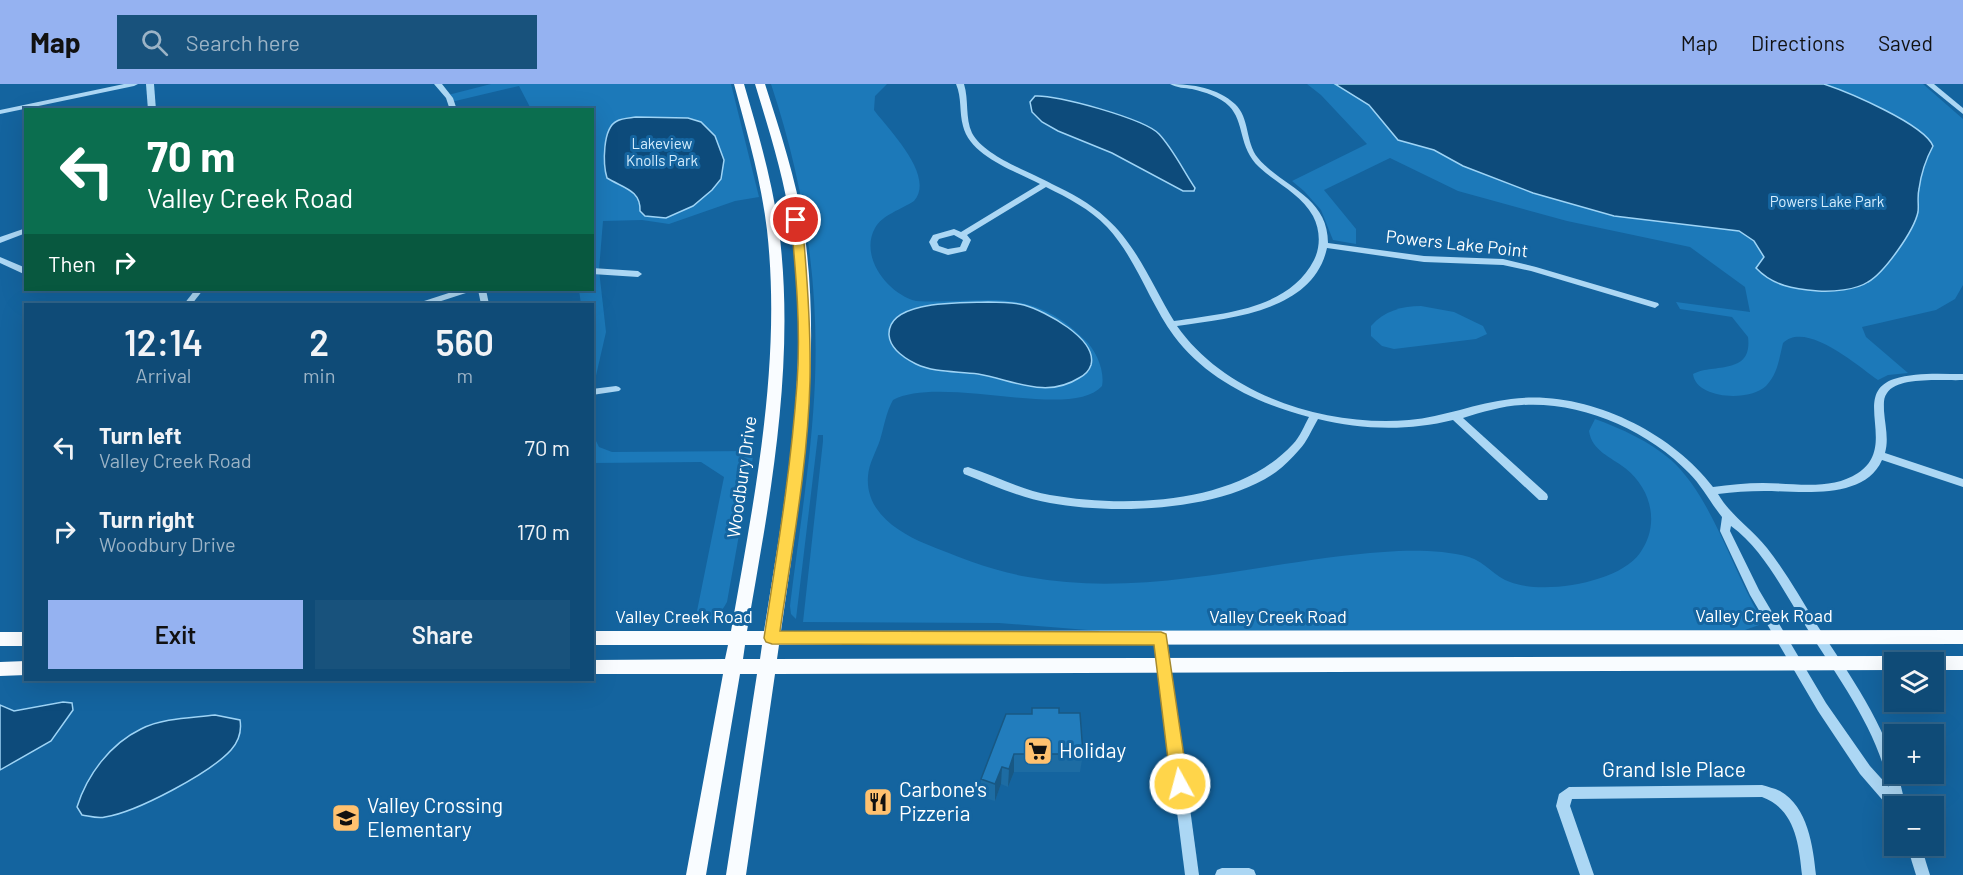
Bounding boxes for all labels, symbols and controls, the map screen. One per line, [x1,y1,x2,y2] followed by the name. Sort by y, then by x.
[117,15,537,69] search box
[30,25,81,59] text: Map
[138,26,171,59] icon: search
[186,29,300,55] text: Search here
[1681,30,1718,55] text: Map
[1751,30,1845,55] text: Directions
[1878,30,1933,55] text: Saved
[147,130,235,180] text: 70 m
[48,132,126,210] icon: left
[626,134,698,169] park label: Lakeview Knolls Park
[147,181,353,213] text: Valley Creek Road
[1770,192,1885,210] park label: Powers Lake Park
[770,194,821,245] pin
[779,203,812,236] icon: arrive
[1385,225,1529,261] street label: Powers Lake Point
[108,246,141,279] icon: right
[48,250,96,276] text: Then
[124,320,203,363] text: 12:14
[309,320,329,363] text: 2
[435,320,494,363] text: 560
[136,363,191,387] text: Arrival
[303,363,335,387] text: min
[456,363,473,387] text: m
[722,414,760,539] street label: Woodbury Drive
[99,422,182,448] text: Turn left
[48,431,81,464] icon: left
[525,434,570,460] text: 70 m
[99,448,252,472] text: Valley Creek Road
[99,506,194,532] text: Turn right
[48,515,81,548] icon: right
[517,518,570,544] text: 170 m
[99,532,236,556] text: Woodbury Drive
[48,600,303,669] button: Exit
[315,600,570,669] button: Share
[1695,604,1833,626] street label: Valley Creek Road
[615,605,753,627] street label: Valley Creek Road
[1209,605,1347,627] street label: Valley Creek Road
[1884,652,1944,856] map controls
[1884,652,1944,712] button: layers
[1884,724,1944,784] button: +
[1022,735,1054,767] supermarket icon: Holiday
[1059,737,1126,762] place label: Holiday
[1148,752,1212,816] position arrow
[1602,756,1746,781] street label: Grand Isle Place
[899,776,987,825] place label: Carbone's Pizzeria
[862,786,894,818] restaurant icon: Carbone's Pizzeria
[367,792,503,841] place label: Valley Crossing Elementary
[1884,796,1944,856] button: −
[330,802,362,834] school or university icon: Valley Crossing Elementary

